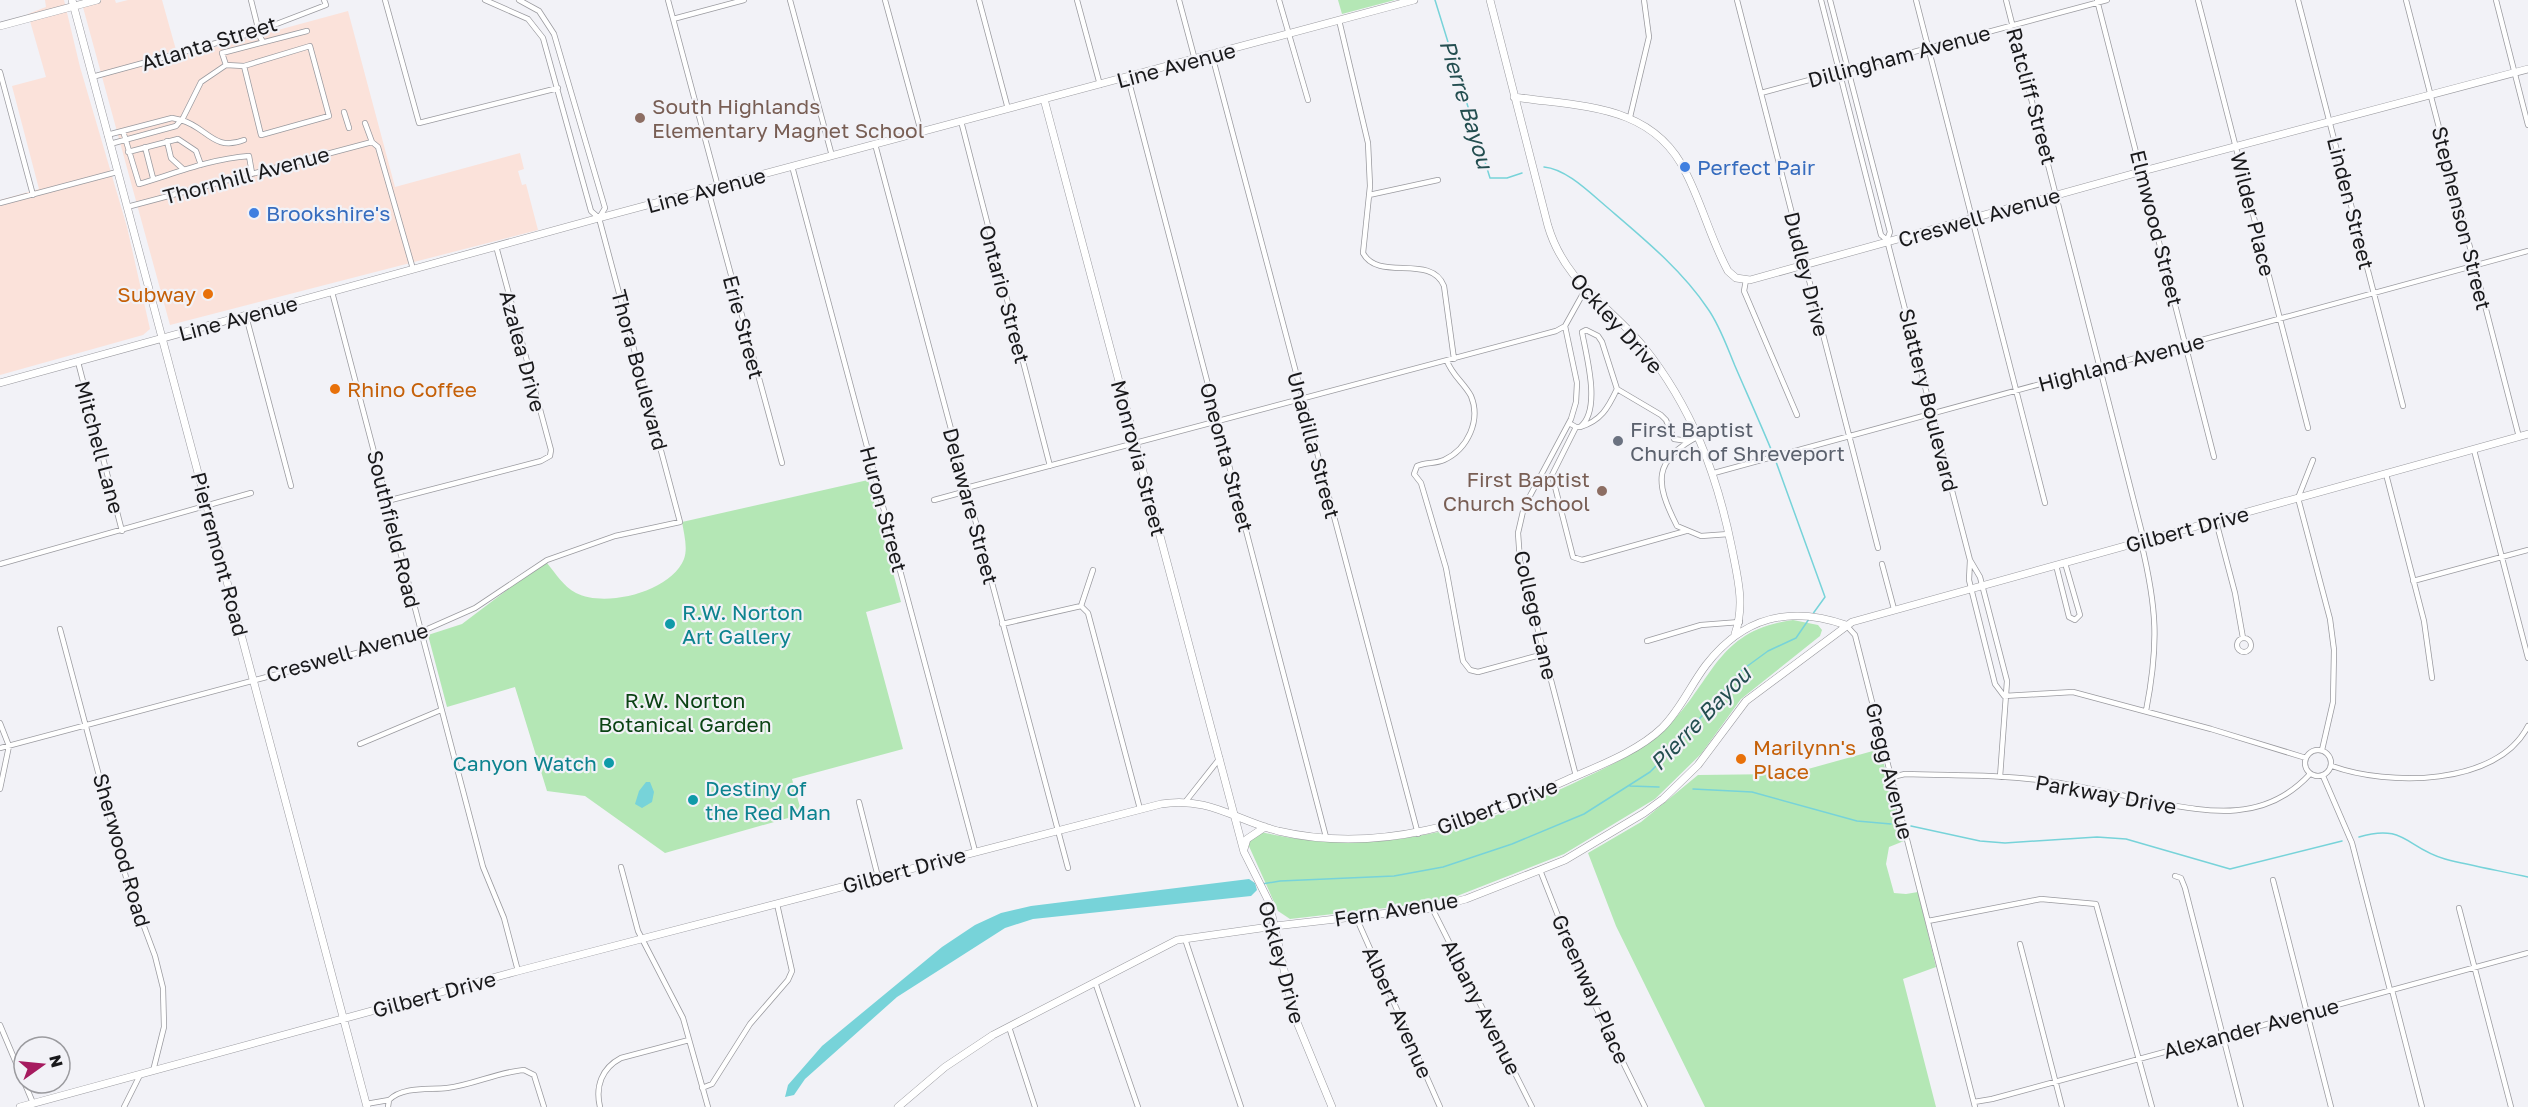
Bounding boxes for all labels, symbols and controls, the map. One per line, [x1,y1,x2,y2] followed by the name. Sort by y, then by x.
[138,10,280,76] street label: Atlanta Street
[1805,19,1993,93] street label: Dillingham Avenue
[2001,25,2063,167] street label: Ratcliff Street
[1435,36,1500,173] water label: Pierre Bayou
[1114,37,1238,93] street label: Line Avenue
[652,93,924,143] place label: South Highlands Elementary Magnet School
[633,111,647,125] marker: South Highlands Elementary Magnet School
[2427,123,2497,313] street label: Stephenson Street
[2322,134,2380,272] street label: Linden Street
[160,140,332,210] street label: Thornhill Avenue
[2125,147,2189,309] street label: Elmwood Street
[2225,149,2281,279] street label: Wilder Place
[1697,154,1815,180] place label: Perfect Pair
[1678,160,1692,174] marker: Perfect Pair
[644,162,768,218] street label: Line Avenue
[1895,181,2063,253] street label: Creswell Avenue
[266,200,391,226] place label: Brookshire's
[247,206,261,220] marker: Brookshire's
[1779,209,1835,339] street label: Dudley Drive
[974,222,1036,366] street label: Ontario Street
[1565,267,1669,379] street label: Ockley Drive
[718,272,770,382] street label: Erie Street
[117,281,196,307] place label: Subway
[201,287,215,301] marker: Subway
[494,287,552,415] street label: Azalea Drive
[606,287,674,453] street label: Thora Boulevard
[176,290,300,346] street label: Line Avenue
[1894,306,1964,494] street label: Slattery Boulevard
[2035,327,2207,397] street label: Highland Avenue
[1282,369,1346,521] street label: Unadilla Street
[347,376,477,402] place label: Rhino Coffee
[1106,377,1172,539] street label: Monrovia Street
[70,378,130,516] street label: Mitchell Lane
[1195,379,1259,535] street label: Oneonta Street
[328,382,342,396] marker: Rhino Coffee
[1630,416,1845,466] place label: First Baptist Church of Shreveport
[938,425,1004,587] street label: Delaware Street
[1611,434,1625,448] marker: First Baptist Church of Shreveport
[855,443,913,575] street label: Huron Street
[362,447,426,611] street label: Southfield Road
[1443,466,1590,516] place label: First Baptist Church School
[186,469,254,639] street label: Pierremont Road
[1595,484,1609,498] marker: First Baptist Church School
[2123,500,2251,558] street label: Gilbert Drive
[1509,548,1563,682] street label: College Lane
[682,599,803,649] place label: R.W. Norton Art Gallery
[263,616,431,688] street label: Creswell Avenue
[663,617,677,631] marker: R.W. Norton Art Gallery
[1644,659,1757,775] water label: Pierre Bayou
[598,687,772,737] park label: R.W. Norton Botanical Garden
[1860,700,1920,842] street label: Gregg Avenue
[1753,734,1856,784] place label: Marilynn's Place
[453,750,597,776] place label: Canyon Watch
[1734,752,1748,766] marker: Marilynn's Place
[602,756,616,770] marker: Canyon Watch
[2033,769,2179,819] street label: Parkway Drive
[88,770,156,930] street label: Sherwood Road
[1433,772,1561,840] street label: Gilbert Drive
[705,775,831,825] place label: Destiny of the Red Man
[686,793,700,807] marker: Destiny of the Red Man
[840,841,968,899] street label: Gilbert Drive
[1332,886,1460,932] street label: Fern Avenue
[1253,898,1311,1026] street label: Ockley Drive
[1546,910,1636,1068] street label: Greenway Place
[1437,935,1527,1079] street label: Albany Avenue
[1357,942,1439,1082] street label: Albert Avenue
[370,965,498,1023] street label: Gilbert Drive
[2160,992,2342,1064] street label: Alexander Avenue
[12,1035,72,1095] north arrow
[45,1053,68,1070] text: N

